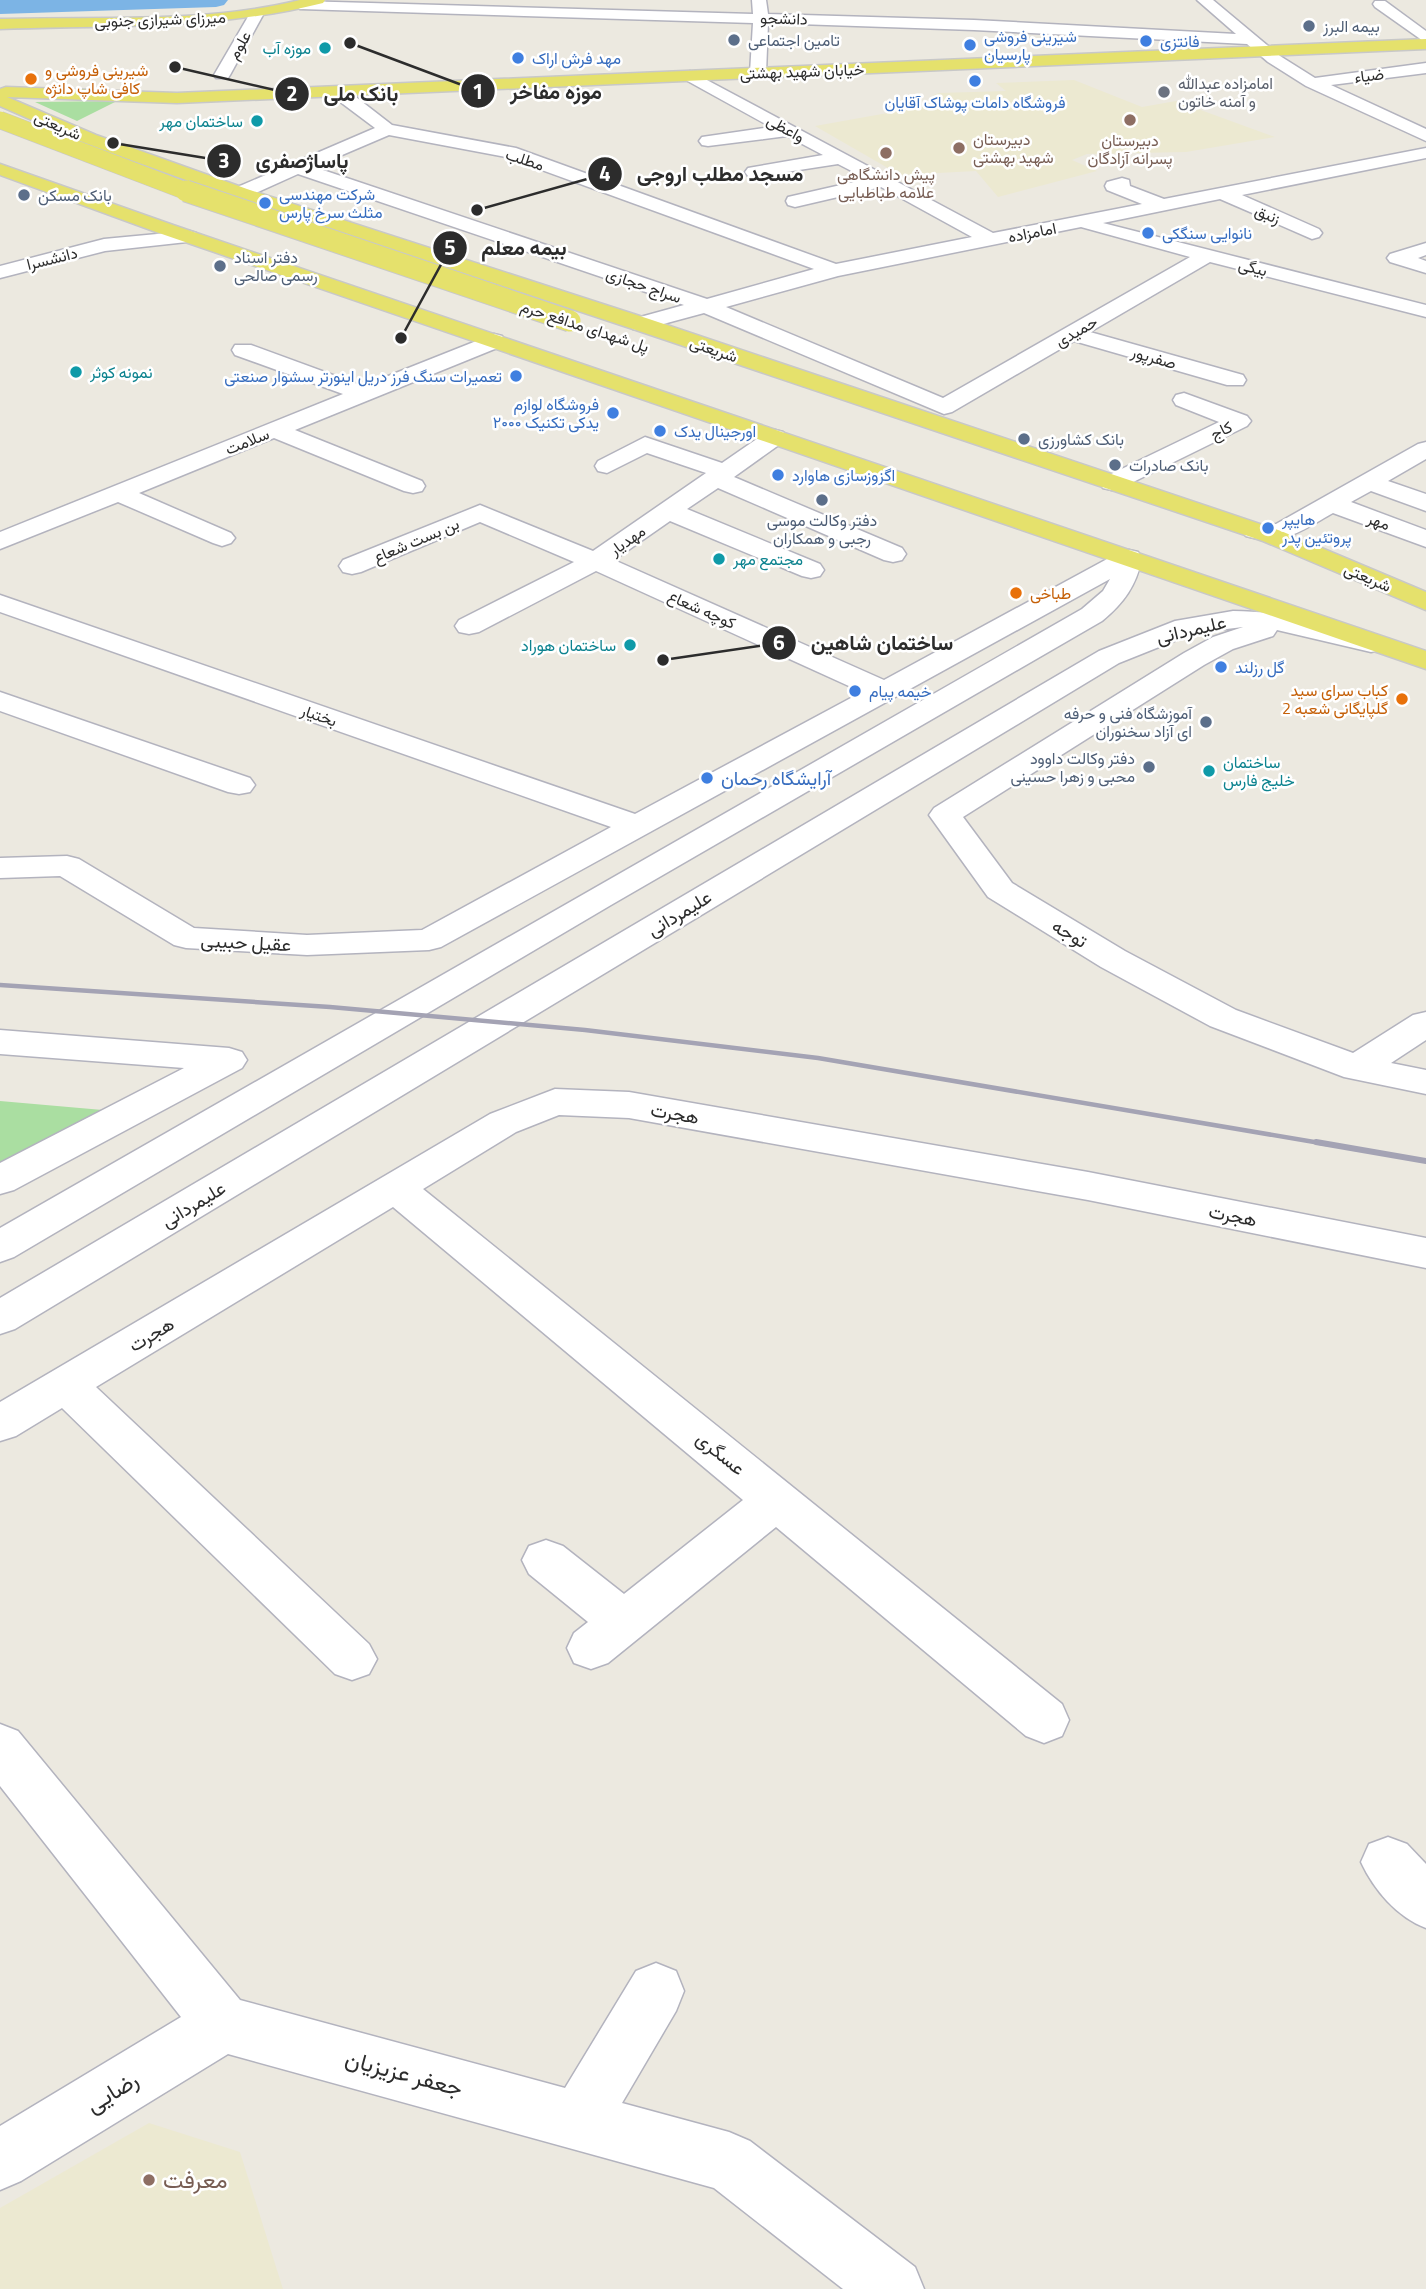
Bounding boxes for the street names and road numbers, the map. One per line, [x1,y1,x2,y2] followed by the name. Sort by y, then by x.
[94,5,226,33] street label: میرزای شیرازی جنوبی
[760,5,808,31] street label: دانشجو
[221,26,257,64] street label: علوم
[739,57,865,85] street label: خیابان شهید بهشتی
[1353,61,1385,89] street label: ضیاء
[31,104,85,146] street label: شریعتی
[763,108,809,148] street label: واعظی
[503,142,547,176] street label: مطلب
[1251,198,1285,230] street label: زنبق
[1006,216,1058,248] street label: امامزاده
[24,240,80,276] street label: دانشسرا
[1236,252,1270,282] street label: بیگی
[603,261,685,309] street label: سراج حجازی
[518,294,652,358] street label: پل شهدای مدافع حرم
[1050,309,1102,353] street label: حمیدی
[687,330,741,368] street label: شریعتی
[1128,339,1179,375] street label: صفرپور
[1206,414,1236,446] street label: کاج
[221,421,273,461] street label: سلامت
[1363,506,1394,536] street label: مهر
[369,511,463,569] street label: بن بست شعاع
[603,519,650,562] street label: مهدیار
[1341,556,1395,598] street label: شریعتی
[664,583,740,635] street label: کوچه شعاع
[1153,606,1229,651] street label: علیمردانی
[297,697,340,732] street label: بختیار
[641,882,717,943] street label: علیمردانی
[1047,911,1094,955] street label: توجه
[200,925,292,958] street label: عقیل حبیبی
[649,1094,702,1131] street label: هجرت
[155,1173,231,1234] street label: علیمردانی
[1206,1196,1260,1233] street label: هجرت
[122,1309,179,1359] street label: هجرت
[690,1424,752,1482] street label: عسگری
[341,2040,467,2105] street label: جعفر عزیزیان
[78,2062,145,2121] street label: رضایی

